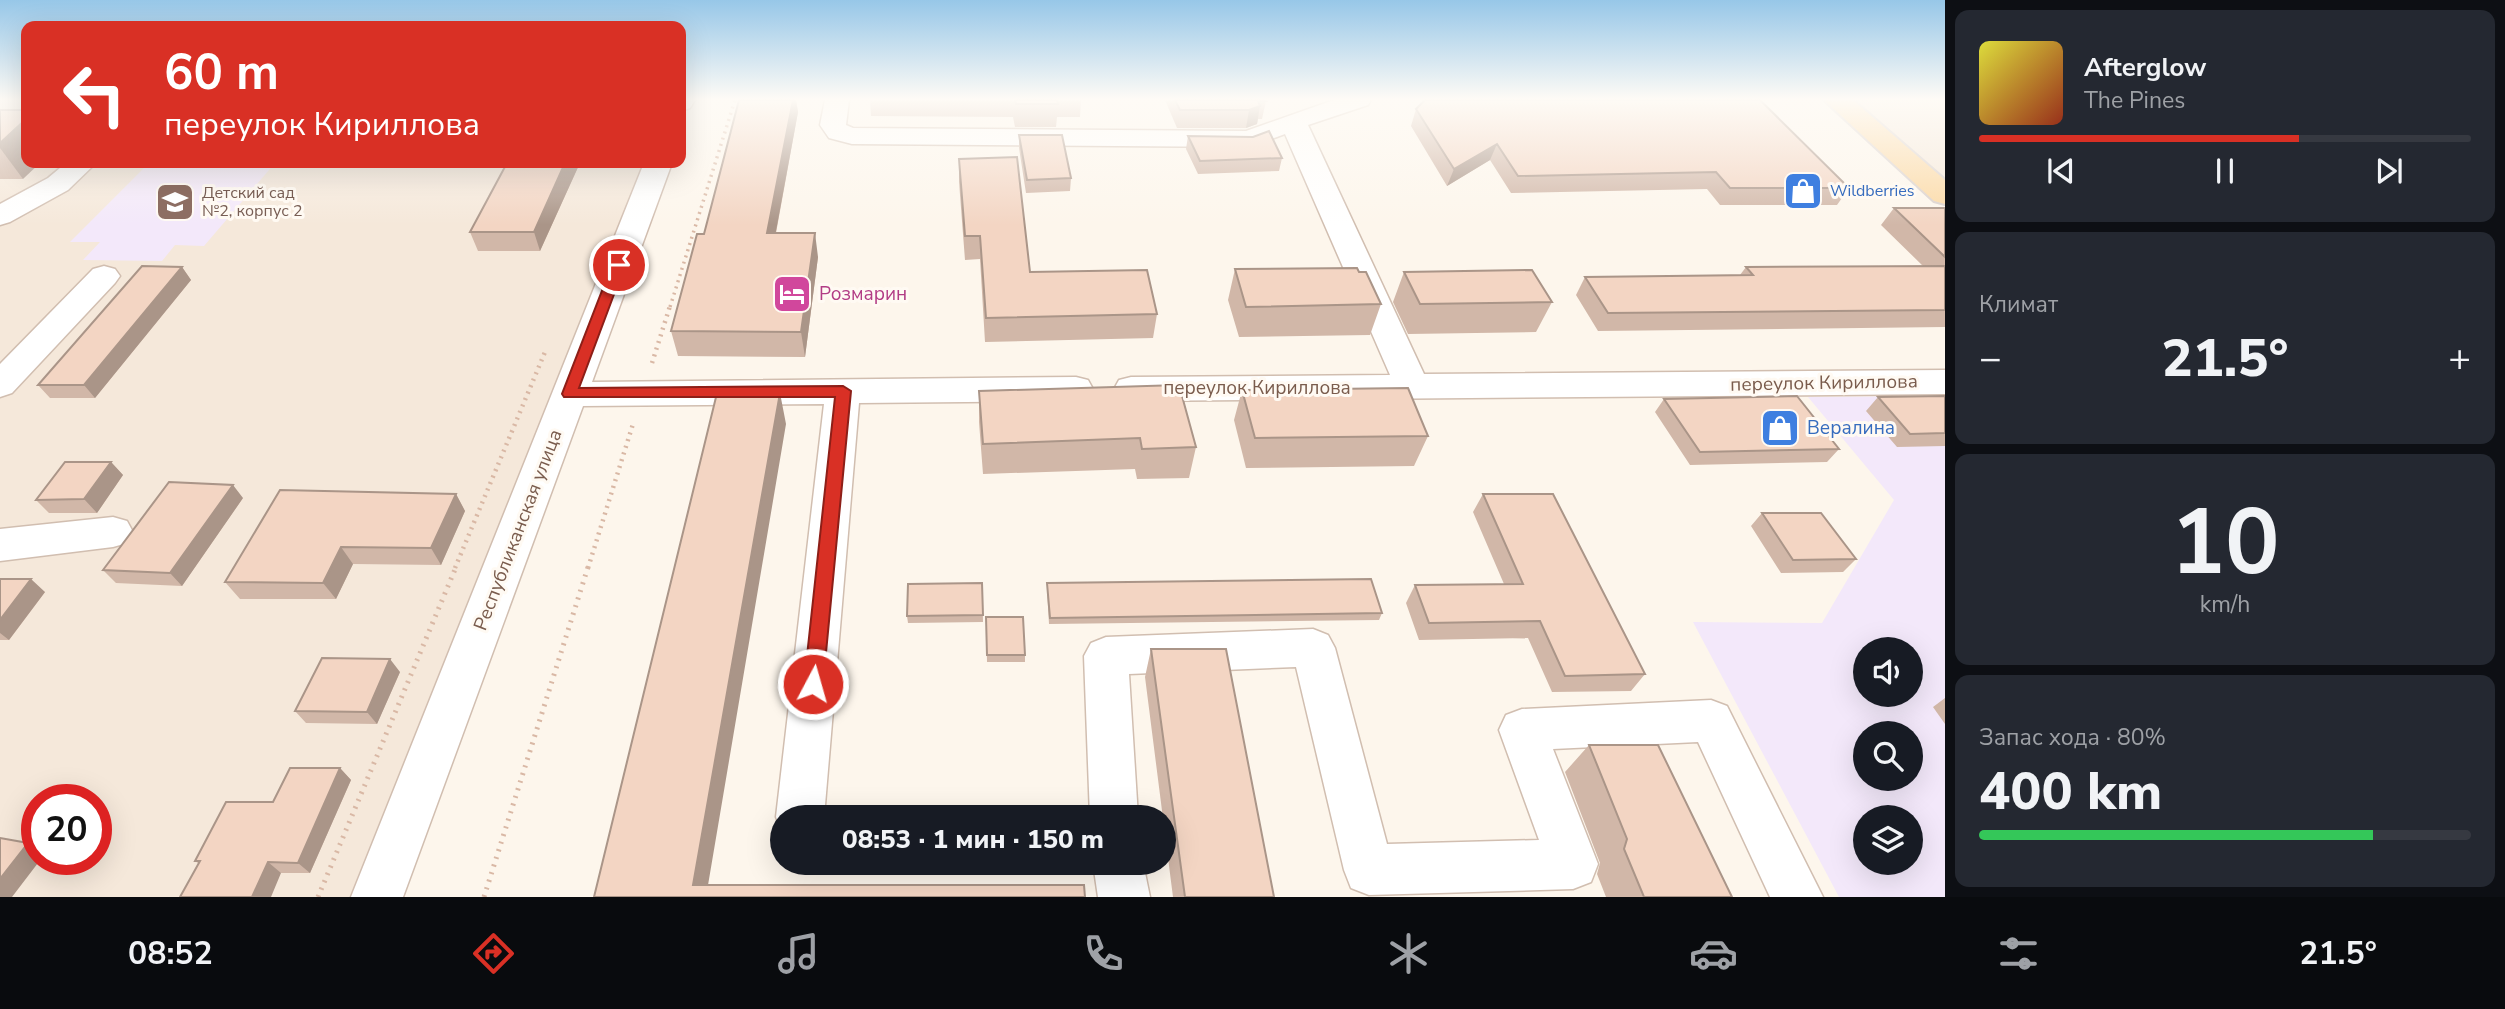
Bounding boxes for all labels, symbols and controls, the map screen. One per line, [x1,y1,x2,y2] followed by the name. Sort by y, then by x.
[164,39,279,106] text: 60 m
[49,49,140,140] icon: left
[2084,50,2207,85] text: Afterglow
[2084,85,2185,116] text: The Pines
[164,103,480,146] text: переулок Кириллова
[2042,152,2080,190] icon: previous
[2206,152,2244,190] icon: pause
[2370,152,2408,190] icon: next
[1782,170,1824,212] shop icon: Wildberries
[1830,180,1915,202] place label: Wildberries
[154,181,196,223] school or university icon: Детский сад №2, корпус 2
[202,182,303,222] place label: Детский сад №2, корпус 2
[589,235,649,295] pin
[600,246,638,284] icon: arrive
[771,273,813,315] hotel icon: Розмарин
[819,281,907,307] place label: Розмарин
[1979,289,2058,320] text: Климат
[2161,323,2289,394] text: 21.5°
[1979,333,2002,384] text: −
[2448,333,2471,384] text: +
[1730,368,1918,398] street label: переулок Кириллова
[1163,375,1351,401] street label: переулок Кириллова
[1759,407,1801,449] shop icon: Вералина
[1807,415,1895,441] place label: Вералина
[468,426,568,634] street label: Республиканская улица
[2170,481,2280,605] text: 10
[2200,589,2250,620] text: km/h
[1853,637,1923,875] map controls
[1853,637,1923,707] button: sound
[776,647,850,721] position arrow
[1853,721,1923,791] button: search
[1979,722,2166,753] text: Запас хода · 80%
[1979,756,2162,827] text: 400 km
[21,784,112,875] speed limit sign: 20
[1853,805,1923,875] button: layers
[842,822,1104,857] text: 08:53 · 1 мин · 150 m
[469,929,518,978] icon: directions
[774,929,823,978] icon: music
[1079,929,1128,978] icon: phone
[1384,929,1433,978] icon: climate
[1689,929,1738,978] icon: car
[1994,929,2043,978] icon: filters
[128,932,213,975] text: 08:52
[2299,932,2377,975] text: 21.5°

